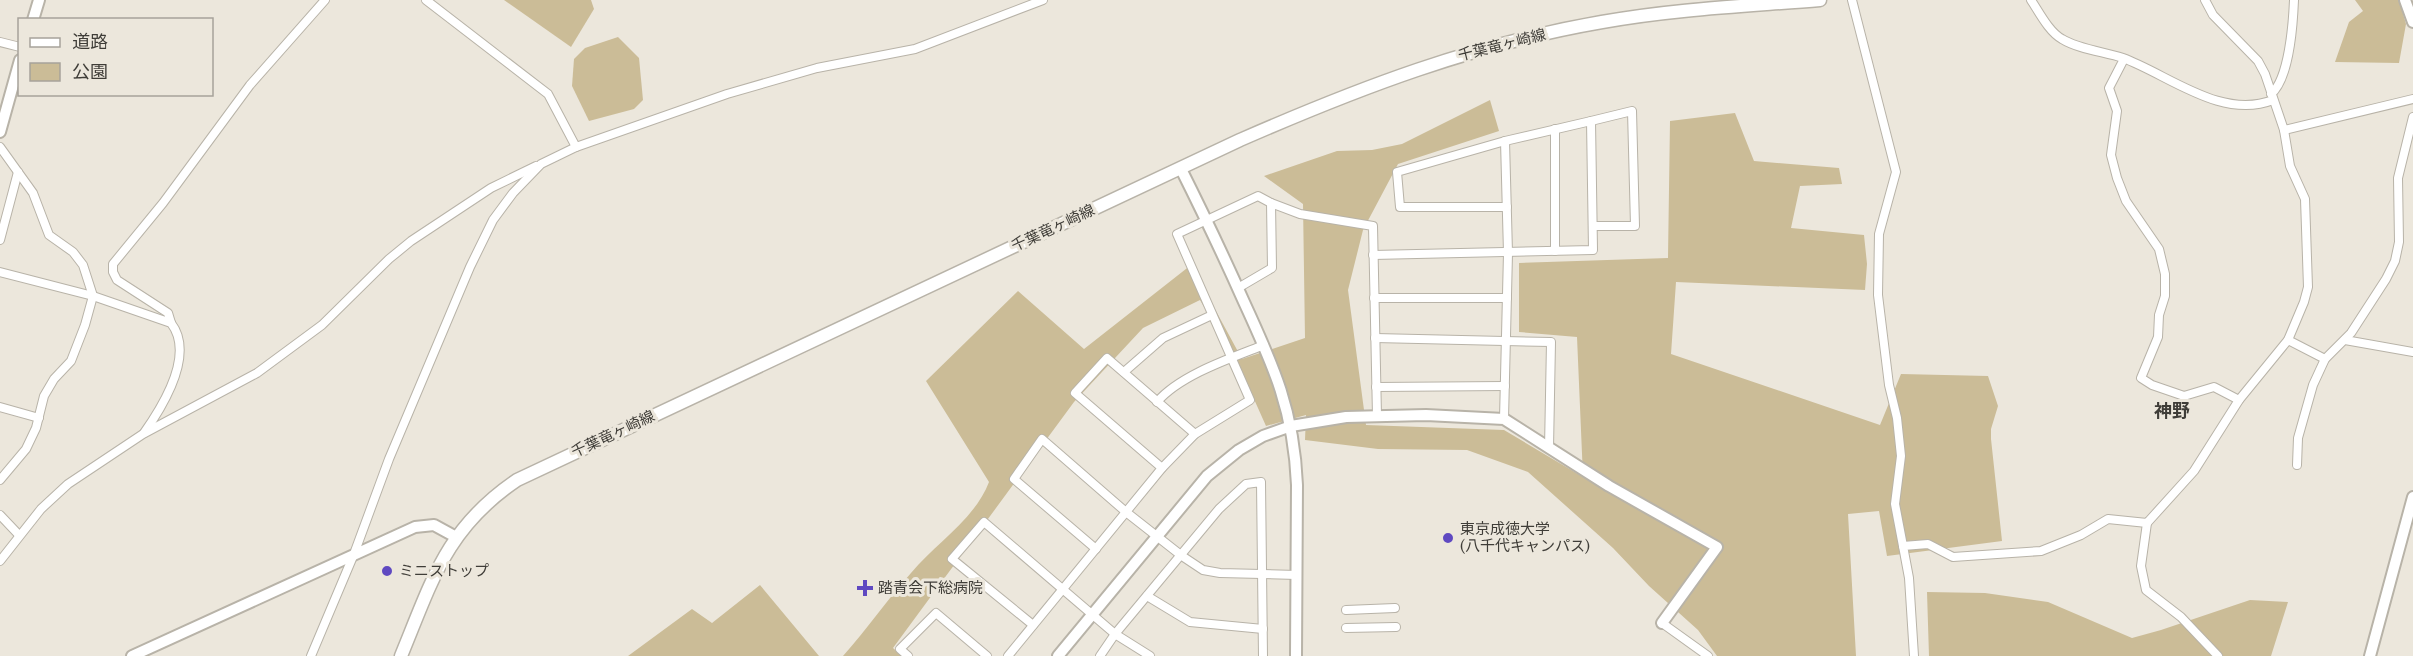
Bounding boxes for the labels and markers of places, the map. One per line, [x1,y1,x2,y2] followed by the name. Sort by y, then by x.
[1460,519,1590,555] place label: 東京成徳大学 (八千代キャンパス)
[1441,531,1455,545] marker: 東京成徳大学 (八千代キャンパス)
[399,561,489,580] place label: ミニストップ
[380,564,394,578] marker: ミニストップ
[878,578,983,597] place label: 踏青会下総病院
[856,579,874,597] marker: 踏青会下総病院

